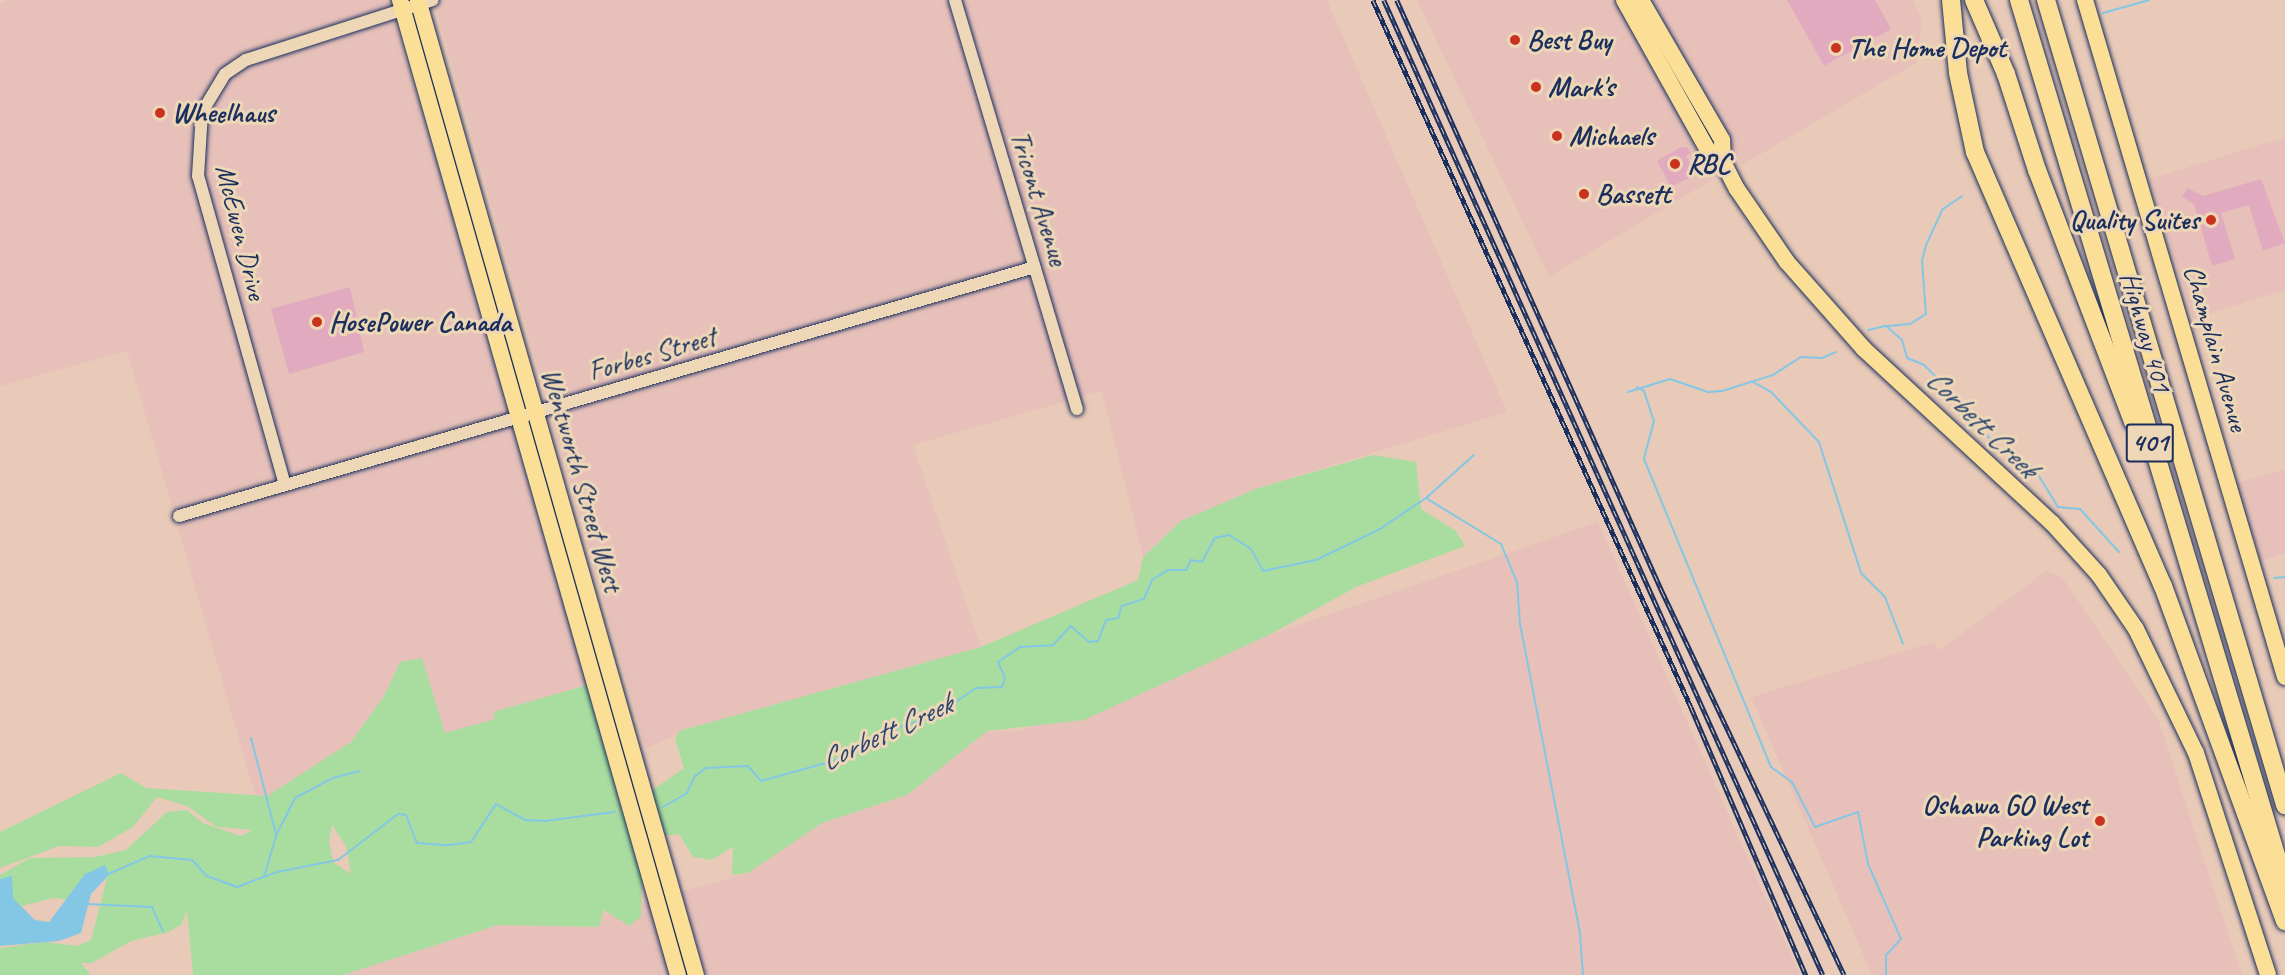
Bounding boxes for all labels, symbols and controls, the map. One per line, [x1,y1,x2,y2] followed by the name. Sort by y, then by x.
[1527,23,1611,57] place label: Best Buy
[1848,31,2005,65] place label: The Home Depot
[1508,33,1522,47] marker: Best Buy
[1829,41,1843,55] marker: The Home Depot
[1548,70,1615,104] place label: Mark's
[1529,80,1543,94] marker: Mark's
[172,96,275,130] place label: Wheelhaus
[153,106,167,120] marker: Wheelhaus
[1569,119,1654,153] place label: Michaels
[1003,127,1075,269] street label: Tricont Avenue
[1550,129,1564,143] marker: Michaels
[1687,147,1730,181] place label: RBC
[1668,157,1682,171] marker: RBC
[208,161,274,303] street label: McEwen Drive
[1596,177,1671,211] place label: Bassett
[1577,187,1591,201] marker: Bassett
[2070,203,2199,237] place label: Quality Suites
[2204,213,2218,227] marker: Quality Suites
[2176,261,2256,435] street label: Champlain Avenue
[2113,268,2179,396] street label: Highway 401
[329,305,511,339] place label: HosePower Canada
[310,315,324,329] marker: HosePower Canada
[585,320,719,388] street label: Forbes Street
[1919,361,2045,485] water label: Corbett Creek
[534,364,630,596] street label: Wentworth Street West
[2124,419,2176,467] road number: 401
[815,686,957,778] water label: Corbett Creek
[1922,788,2088,854] place label: Oshawa GO West Parking Lot
[2093,814,2107,828] marker: Oshawa GO West Parking Lot

